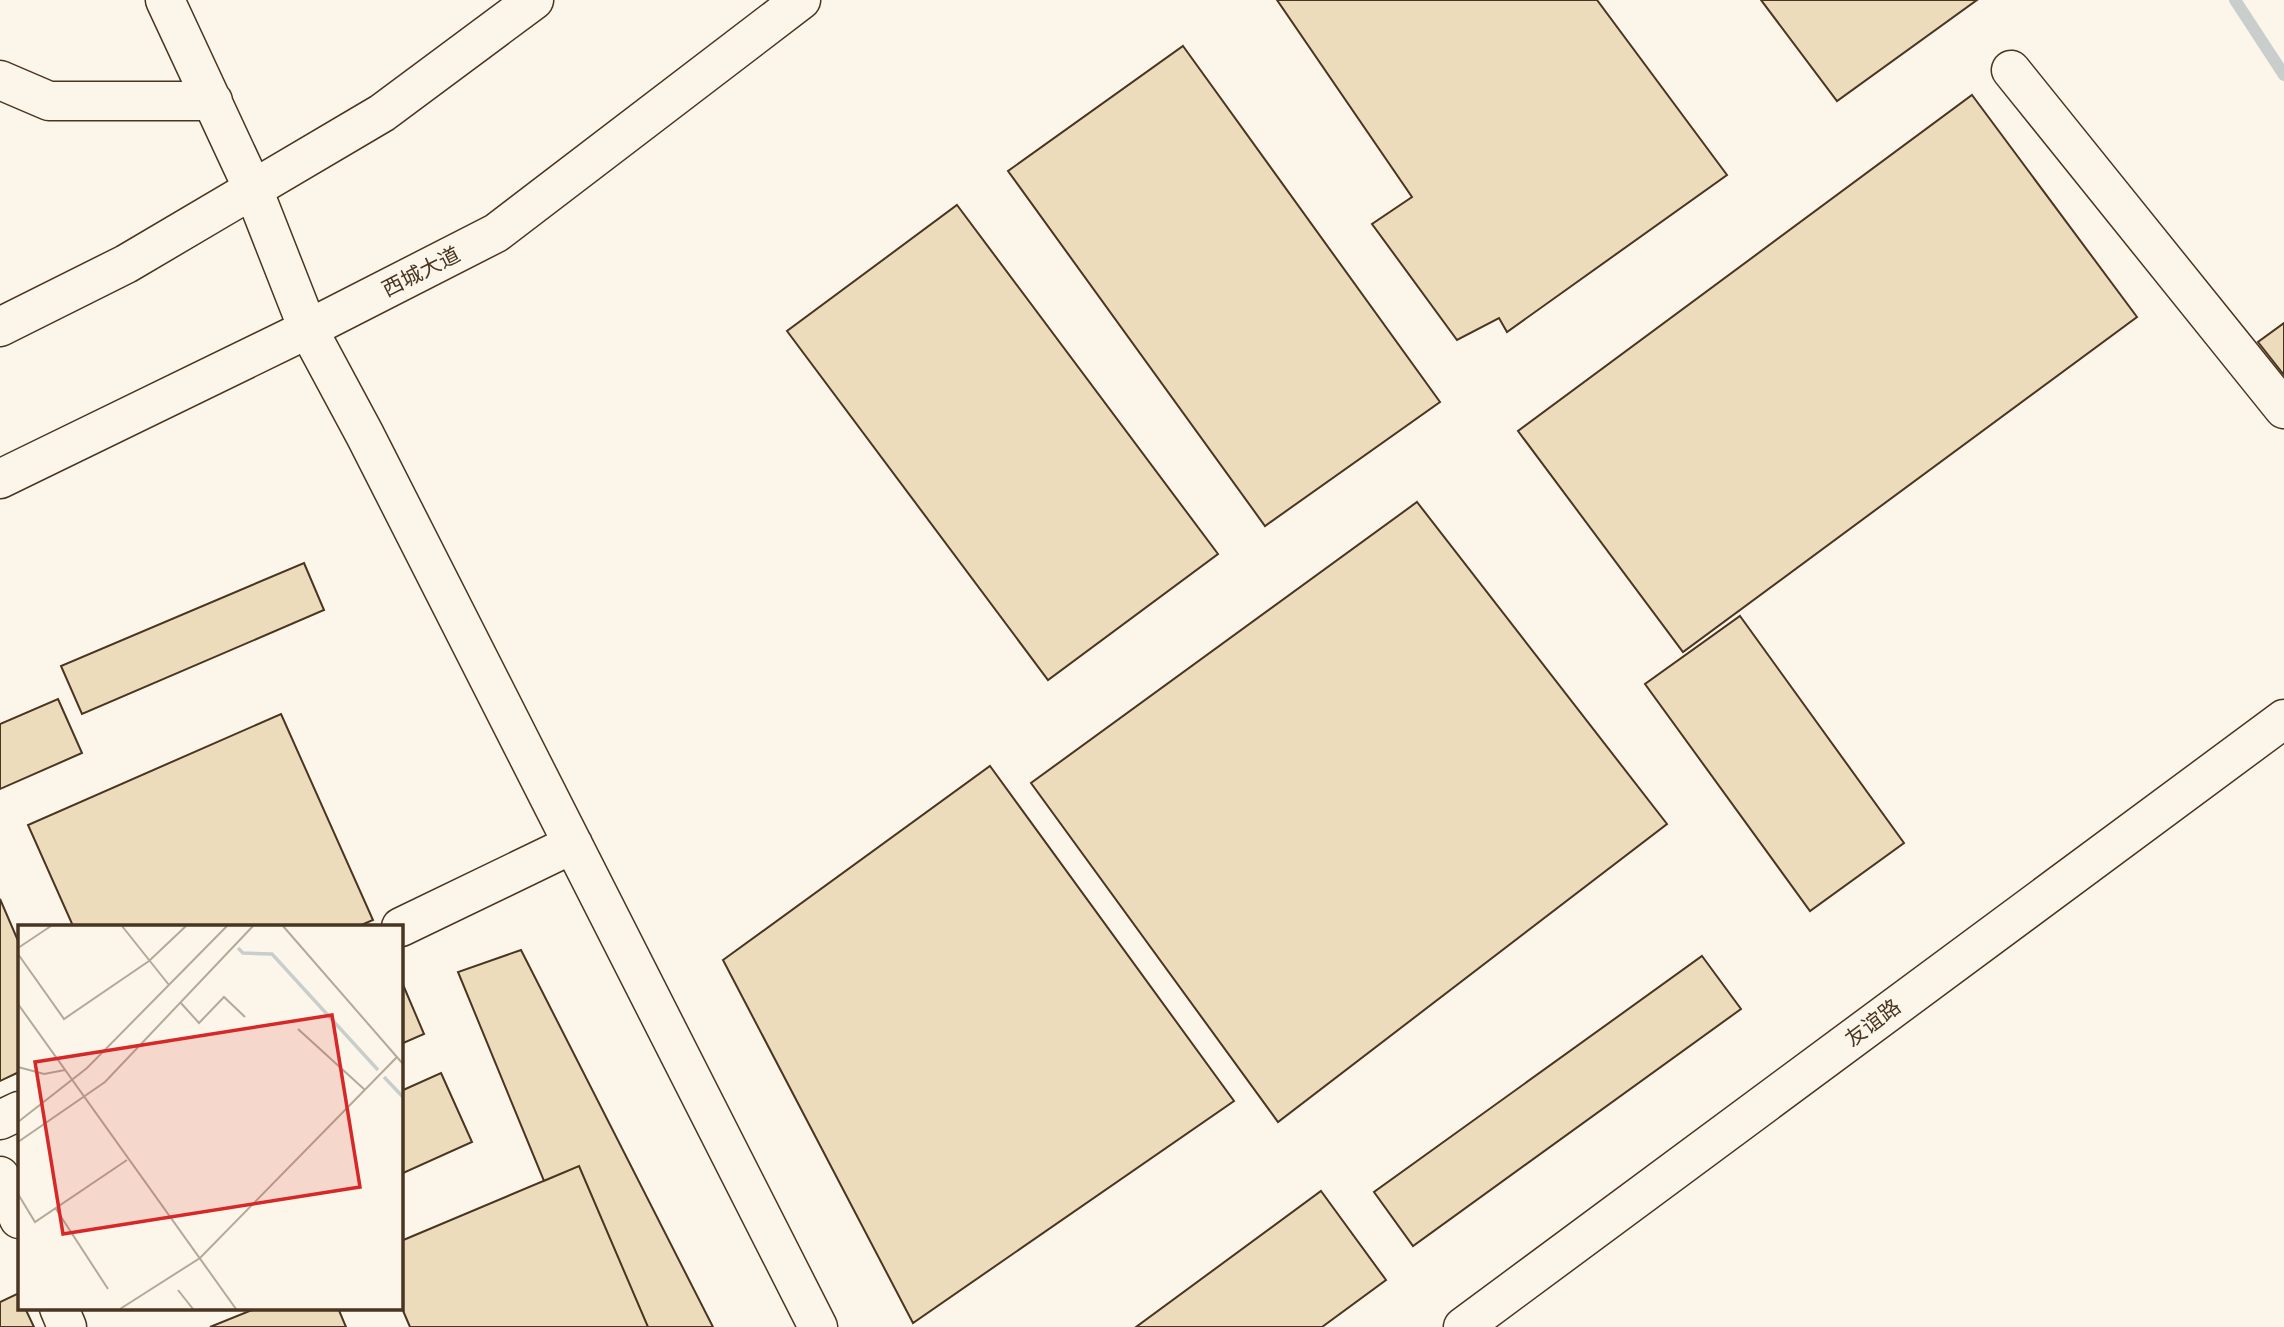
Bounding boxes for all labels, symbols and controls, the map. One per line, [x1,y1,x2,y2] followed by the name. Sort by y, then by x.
[378,241,464,302] street label: 西城大道
[18,925,402,1310] inset map
[1840,994,1905,1052] street label: 友谊路

